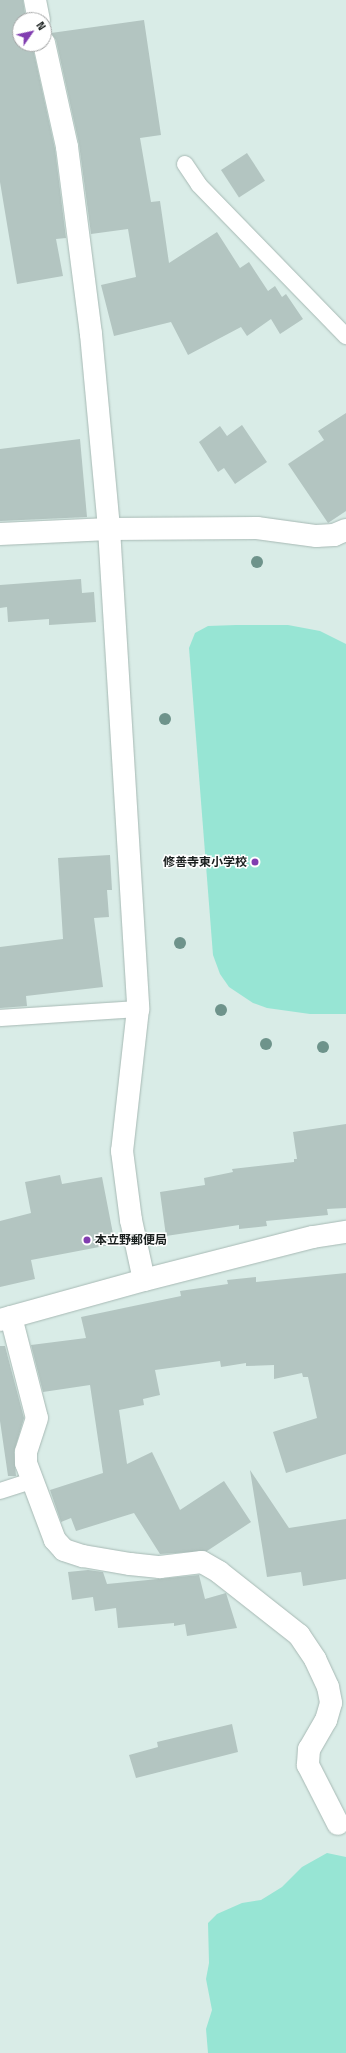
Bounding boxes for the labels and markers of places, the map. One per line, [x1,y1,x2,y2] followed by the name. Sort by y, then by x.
[163,855,247,869] place label: 修善寺東小学校
[250,857,260,867] marker: 修善寺東小学校
[95,1233,167,1247] place label: 本立野郵便局
[82,1235,92,1245] marker: 本立野郵便局

